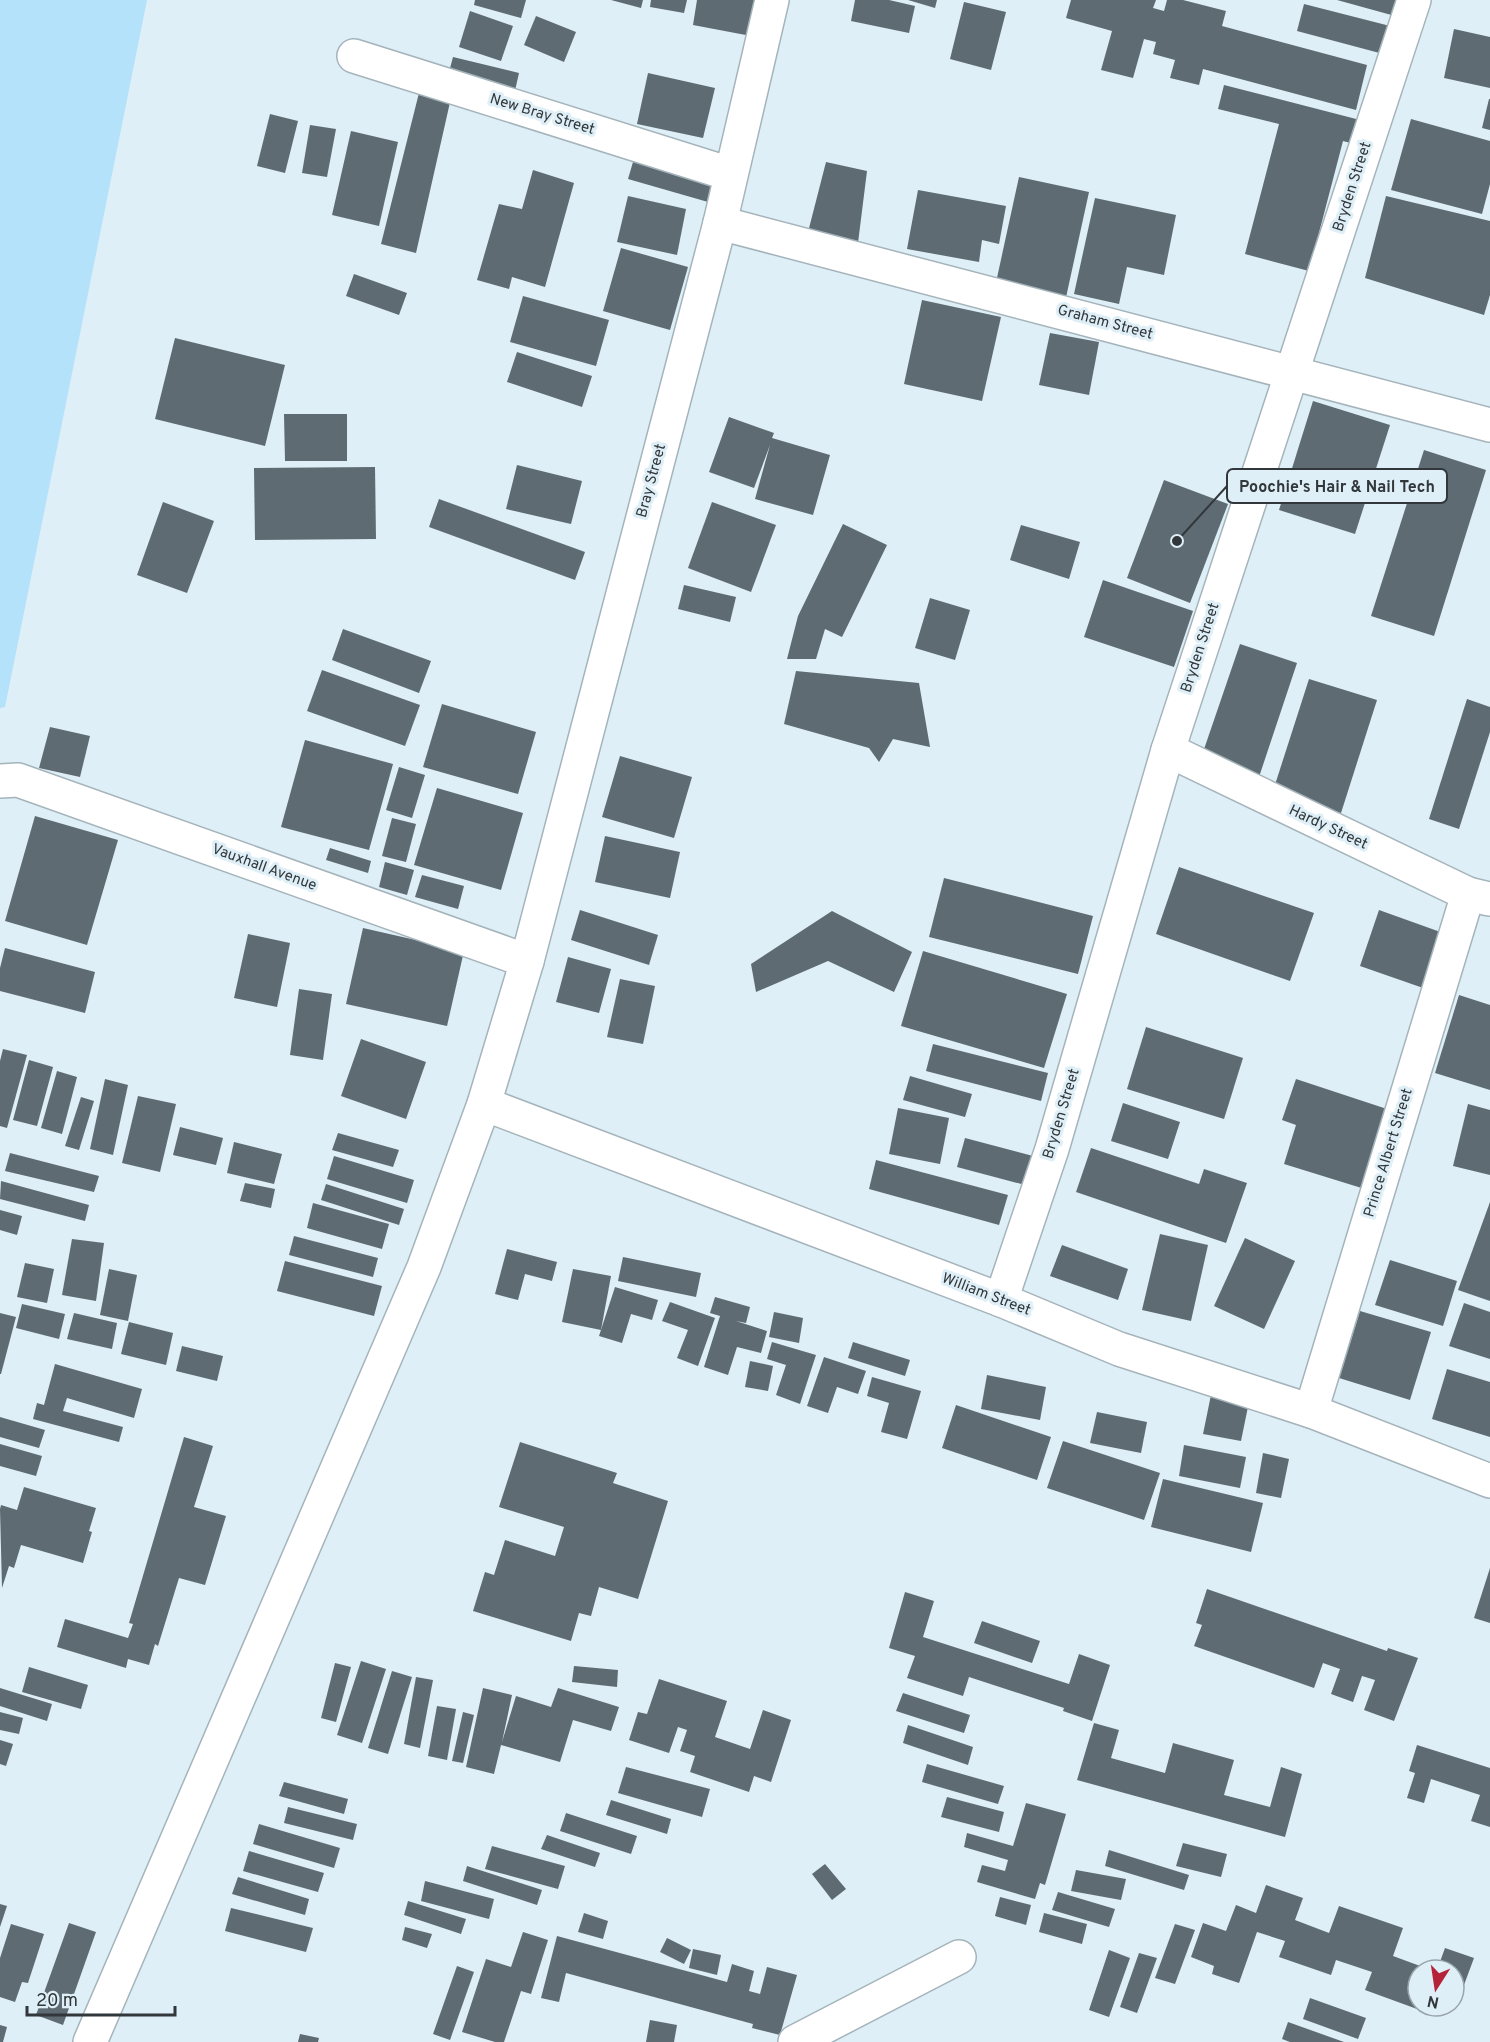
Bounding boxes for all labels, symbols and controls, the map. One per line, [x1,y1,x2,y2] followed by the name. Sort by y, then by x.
[487,90,597,140] street label: New Bray Street
[1330,140,1376,234] street label: Bryden Street
[1055,301,1155,345] street label: Graham Street
[633,442,671,520] street label: Bray Street
[1227,469,1447,503] callout: Poochie's Hair & Nail Tech
[1239,478,1435,498] text: Poochie's Hair & Nail Tech
[1178,601,1224,695] street label: Bryden Street
[1286,801,1370,855] street label: Hardy Street
[209,840,319,896] street label: Vauxhall Avenue
[1039,1066,1085,1162] street label: Bryden Street
[1360,1086,1418,1220] street label: Prince Albert Street
[939,1269,1033,1321] street label: William Street
[1406,1958,1466,2018] north arrow
[27,1979,176,2017] scale bar
[36,1990,78,2013] text: 20 m
[1426,1990,1441,2012] text: N

